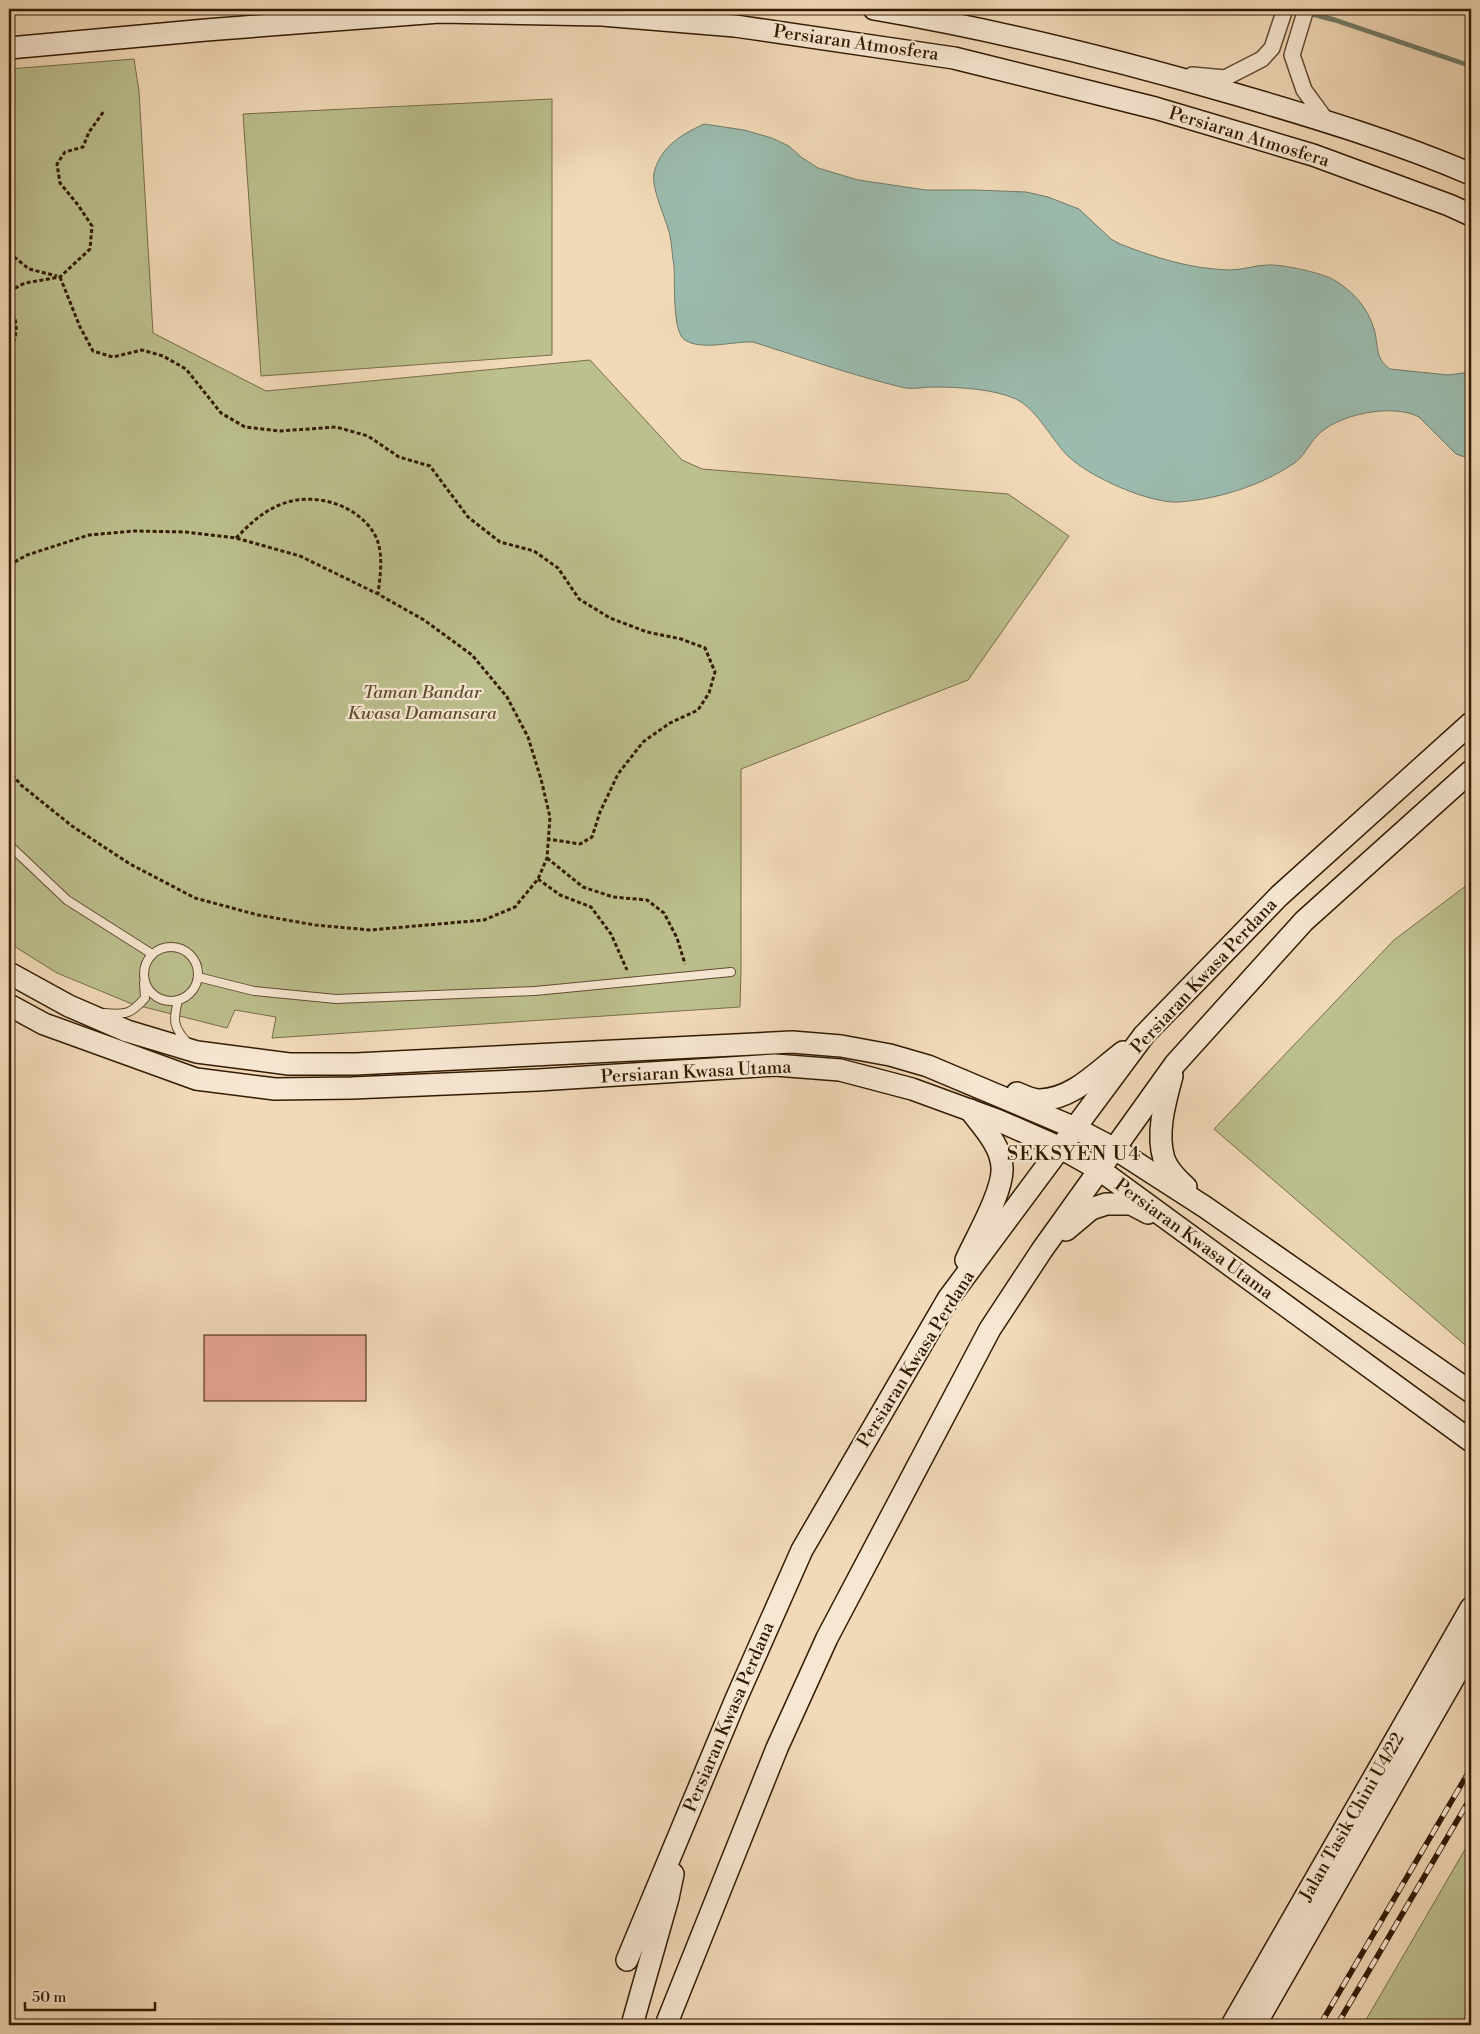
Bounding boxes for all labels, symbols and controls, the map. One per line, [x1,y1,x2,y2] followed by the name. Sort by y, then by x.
[772,20,941,66] street label: Persiaran Atmosfera
[1166,102,1333,173] street label: Persiaran Atmosfera
[347,681,498,725] park label: Taman Bandar Kwasa Damansara
[1126,893,1283,1059] street label: Persiaran Kwasa Perdana
[600,1055,793,1088] street label: Persiaran Kwasa Utama
[1007,1142,1141,1167] district label: SEKSYEN U4
[1110,1174,1279,1305] street label: Persiaran Kwasa Utama
[852,1266,980,1452] street label: Persiaran Kwasa Perdana
[679,1618,780,1815] street label: Persiaran Kwasa Perdana
[1294,1729,1410,1906] street label: Jalan Tasik Chini U4/22
[25,1979,155,2011] scale bar
[32,1988,66,2007] text: 50 m

